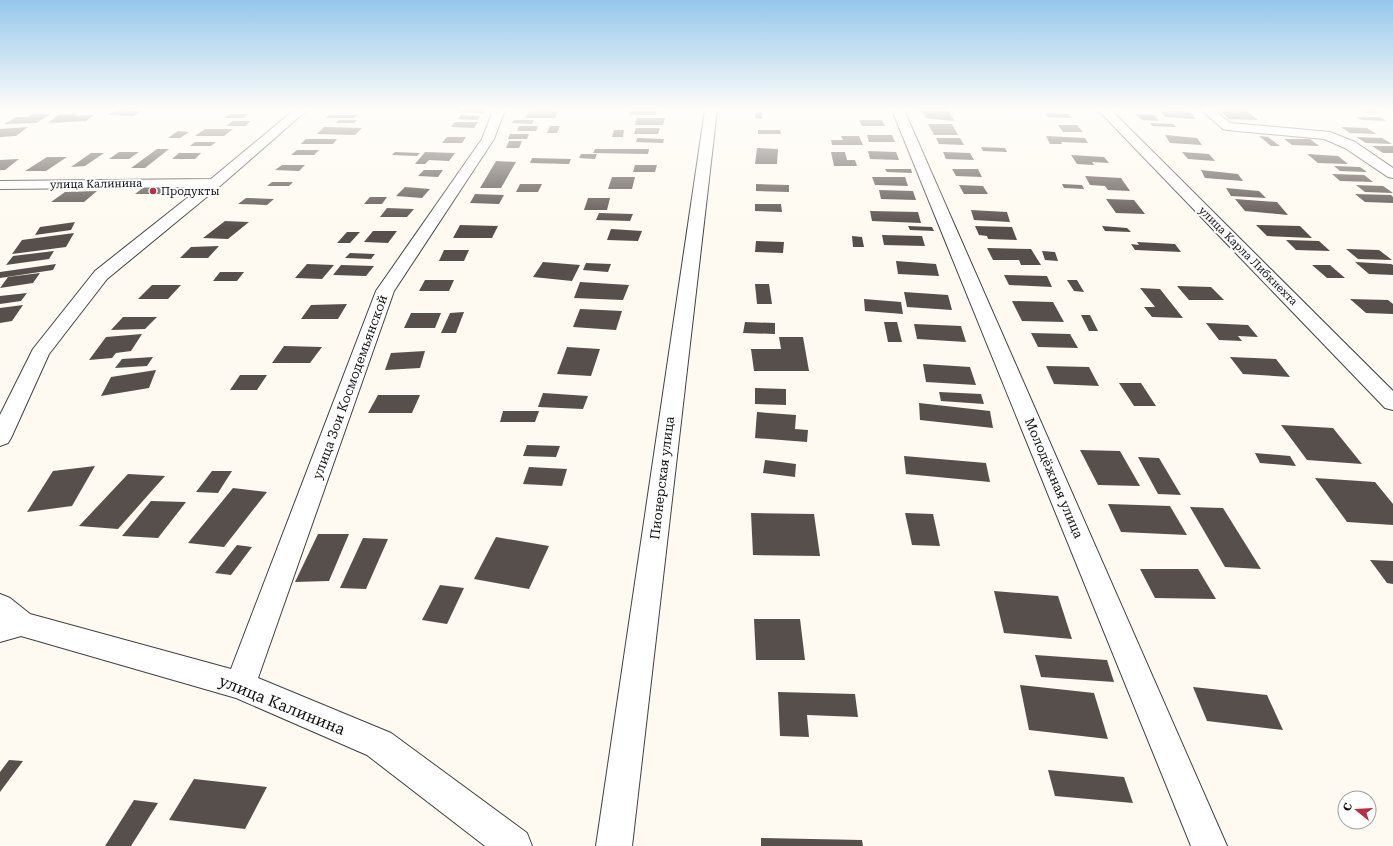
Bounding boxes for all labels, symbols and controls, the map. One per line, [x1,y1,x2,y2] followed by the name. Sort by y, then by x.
[50,177,142,191] street label: улица Калинина
[161,185,219,198] place label: Продукты
[148,186,158,196] marker: Продукты
[1196,204,1300,308] street label: улица Карла Либкнехта
[310,292,391,481] street label: улица Зои Космодемьянской
[647,416,677,540] street label: Пионерская улица
[1022,416,1086,540] street label: Молодёжная улица
[216,671,348,739] street label: улица Калинина
[1337,790,1377,830] north arrow
[1341,801,1355,813] text: С

